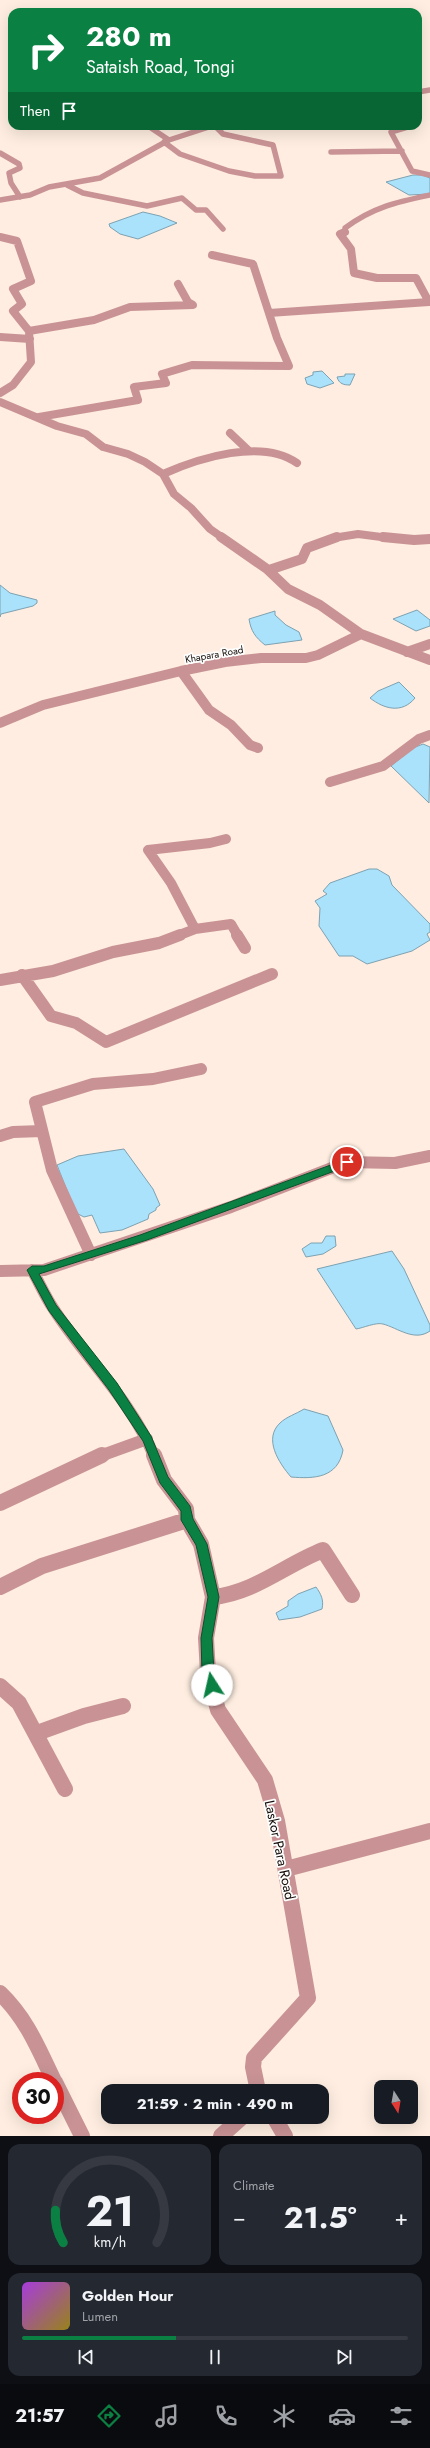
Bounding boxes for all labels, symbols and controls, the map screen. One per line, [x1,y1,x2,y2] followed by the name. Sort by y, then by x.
[86,16,172,57] text: 280 m
[20,24,72,76] icon: right
[86,54,235,80] text: Sataish Road, Tongi
[20,100,50,122] text: Then
[58,100,80,122] icon: arrive
[184,642,244,667] street label: Khapara Road
[330,1145,364,1179] pin
[336,1151,358,1173] icon: arrive
[191,1664,233,1706] position arrow
[260,1798,300,1902] street label: Laskor Para Road
[12,2072,64,2124] speed limit sign: 30
[374,2080,418,2124] north arrow
[374,2080,418,2124] map controls
[137,2093,293,2115] text: 21:59 · 2 min · 490 m
[233,2176,274,2195] text: Climate
[85,2180,134,2241] text: 21
[284,2196,357,2239] text: 21.5°
[233,2201,246,2233] text: −
[394,2201,408,2233] text: +
[93,2231,126,2251] text: km/h
[82,2285,174,2307] text: Golden Hour
[82,2307,118,2326] text: Lumen
[75,2346,97,2368] icon: previous
[204,2346,226,2368] icon: pause
[333,2346,355,2368] icon: next
[95,2402,123,2430] icon: directions
[153,2402,181,2430] icon: music
[212,2402,240,2430] icon: phone
[270,2402,298,2430] icon: climate
[328,2402,356,2430] icon: car
[387,2402,415,2430] icon: filters
[15,2403,64,2429] text: 21:57

